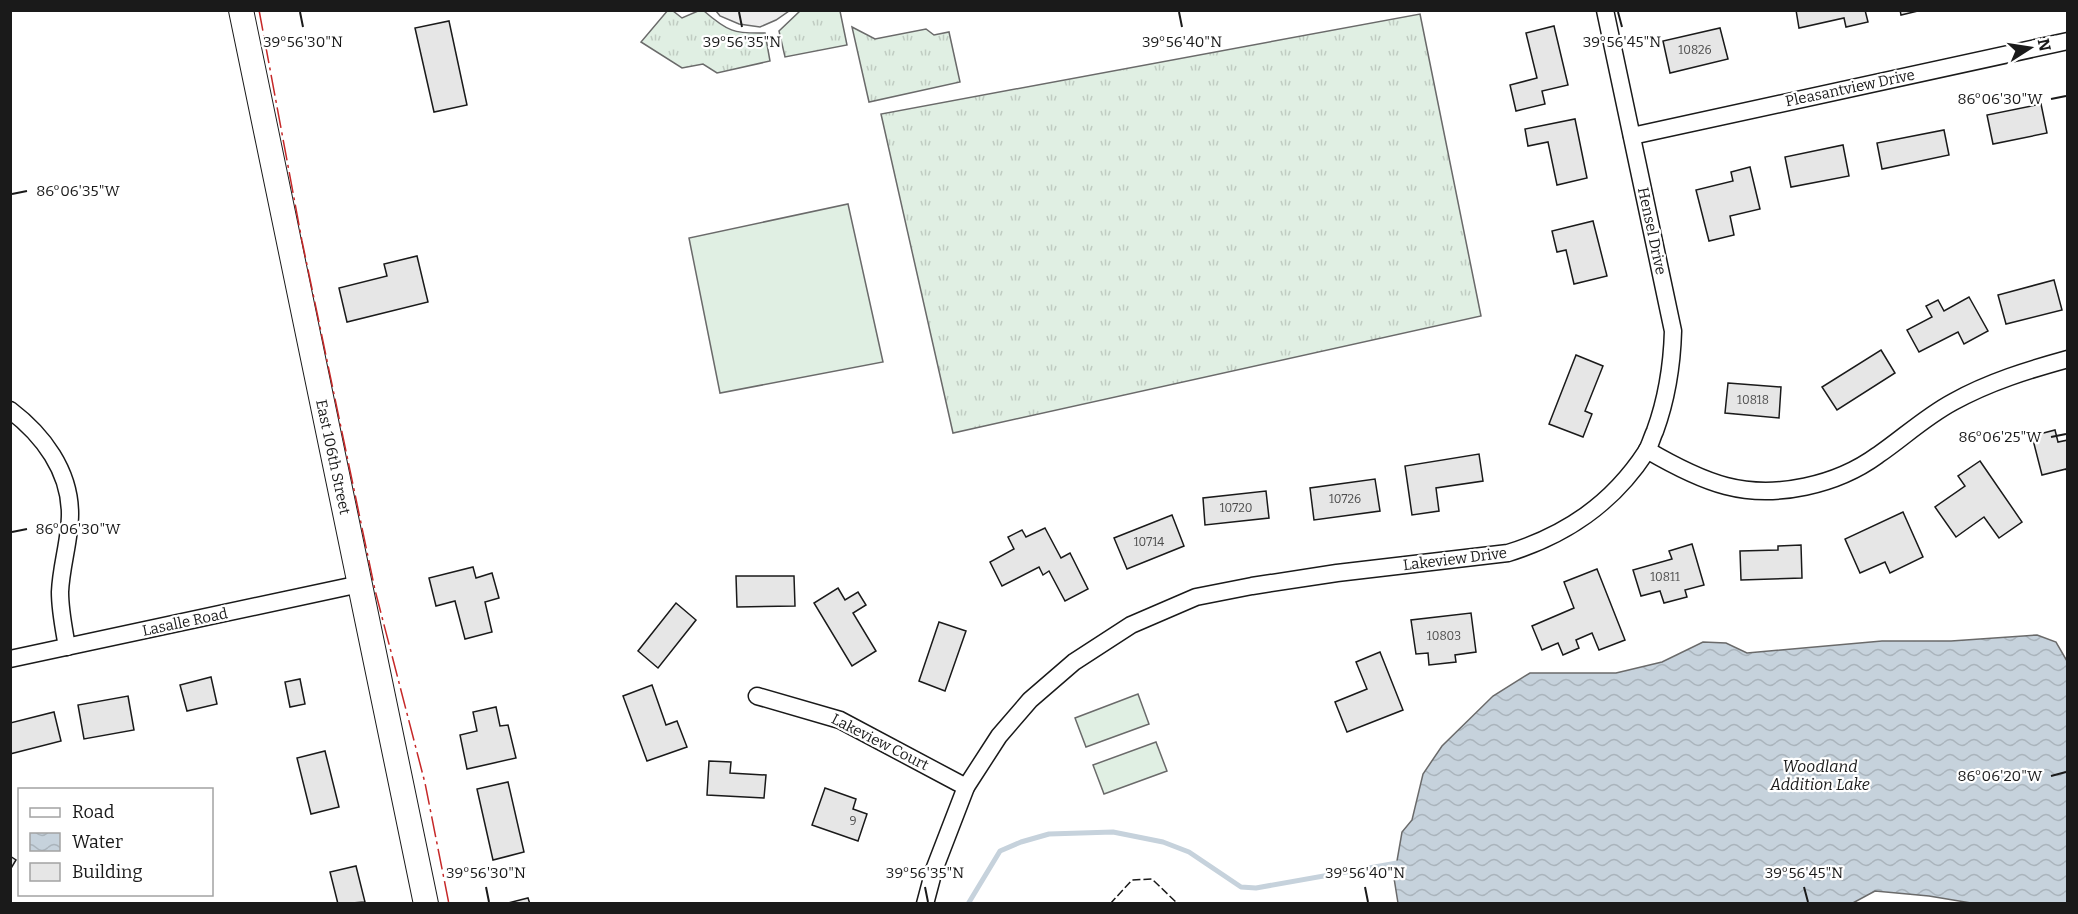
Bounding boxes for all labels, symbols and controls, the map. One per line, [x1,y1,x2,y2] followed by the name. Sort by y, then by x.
[2000,18,2060,78] north arrow
[263,33,343,51] text: 39°56'30"N
[703,33,781,51] text: 39°56'35"N
[1142,33,1222,51] text: 39°56'40"N
[1583,33,1661,51] text: 39°56'45"N
[2034,37,2055,53] text: N
[1678,43,1712,57] house number: 10826
[1784,65,1916,111] street label: Pleasantview Drive
[1957,90,2043,108] text: 86°06'30"W
[36,182,120,200] text: 86°06'35"W
[1634,186,1670,276] street label: Hensel Drive
[1737,393,1769,407] house number: 10818
[312,398,354,517] street label: East 106th Street
[1958,428,2042,446] text: 86°06'25"W
[1329,492,1361,506] house number: 10726
[1220,501,1252,515] house number: 10720
[35,520,121,538] text: 86°06'30"W
[1134,535,1164,549] house number: 10714
[1402,544,1508,574] street label: Lakeview Drive
[1650,570,1680,584] house number: 10811
[141,604,229,640] street label: Lasalle Road
[1427,629,1461,643] house number: 10803
[828,710,932,774] street label: Lakeview Court
[1769,757,1870,794] water label: Woodland Addition Lake
[1958,767,2043,785] text: 86°06'20"W
[18,788,213,896] legend
[72,801,115,823] text: Road
[849,814,857,828] house number: 9
[72,831,123,853] text: Water
[72,861,143,883] text: Building
[446,864,526,882] text: 39°56'30"N
[886,864,964,882] text: 39°56'35"N
[1325,864,1405,882] text: 39°56'40"N
[1765,864,1843,882] text: 39°56'45"N

